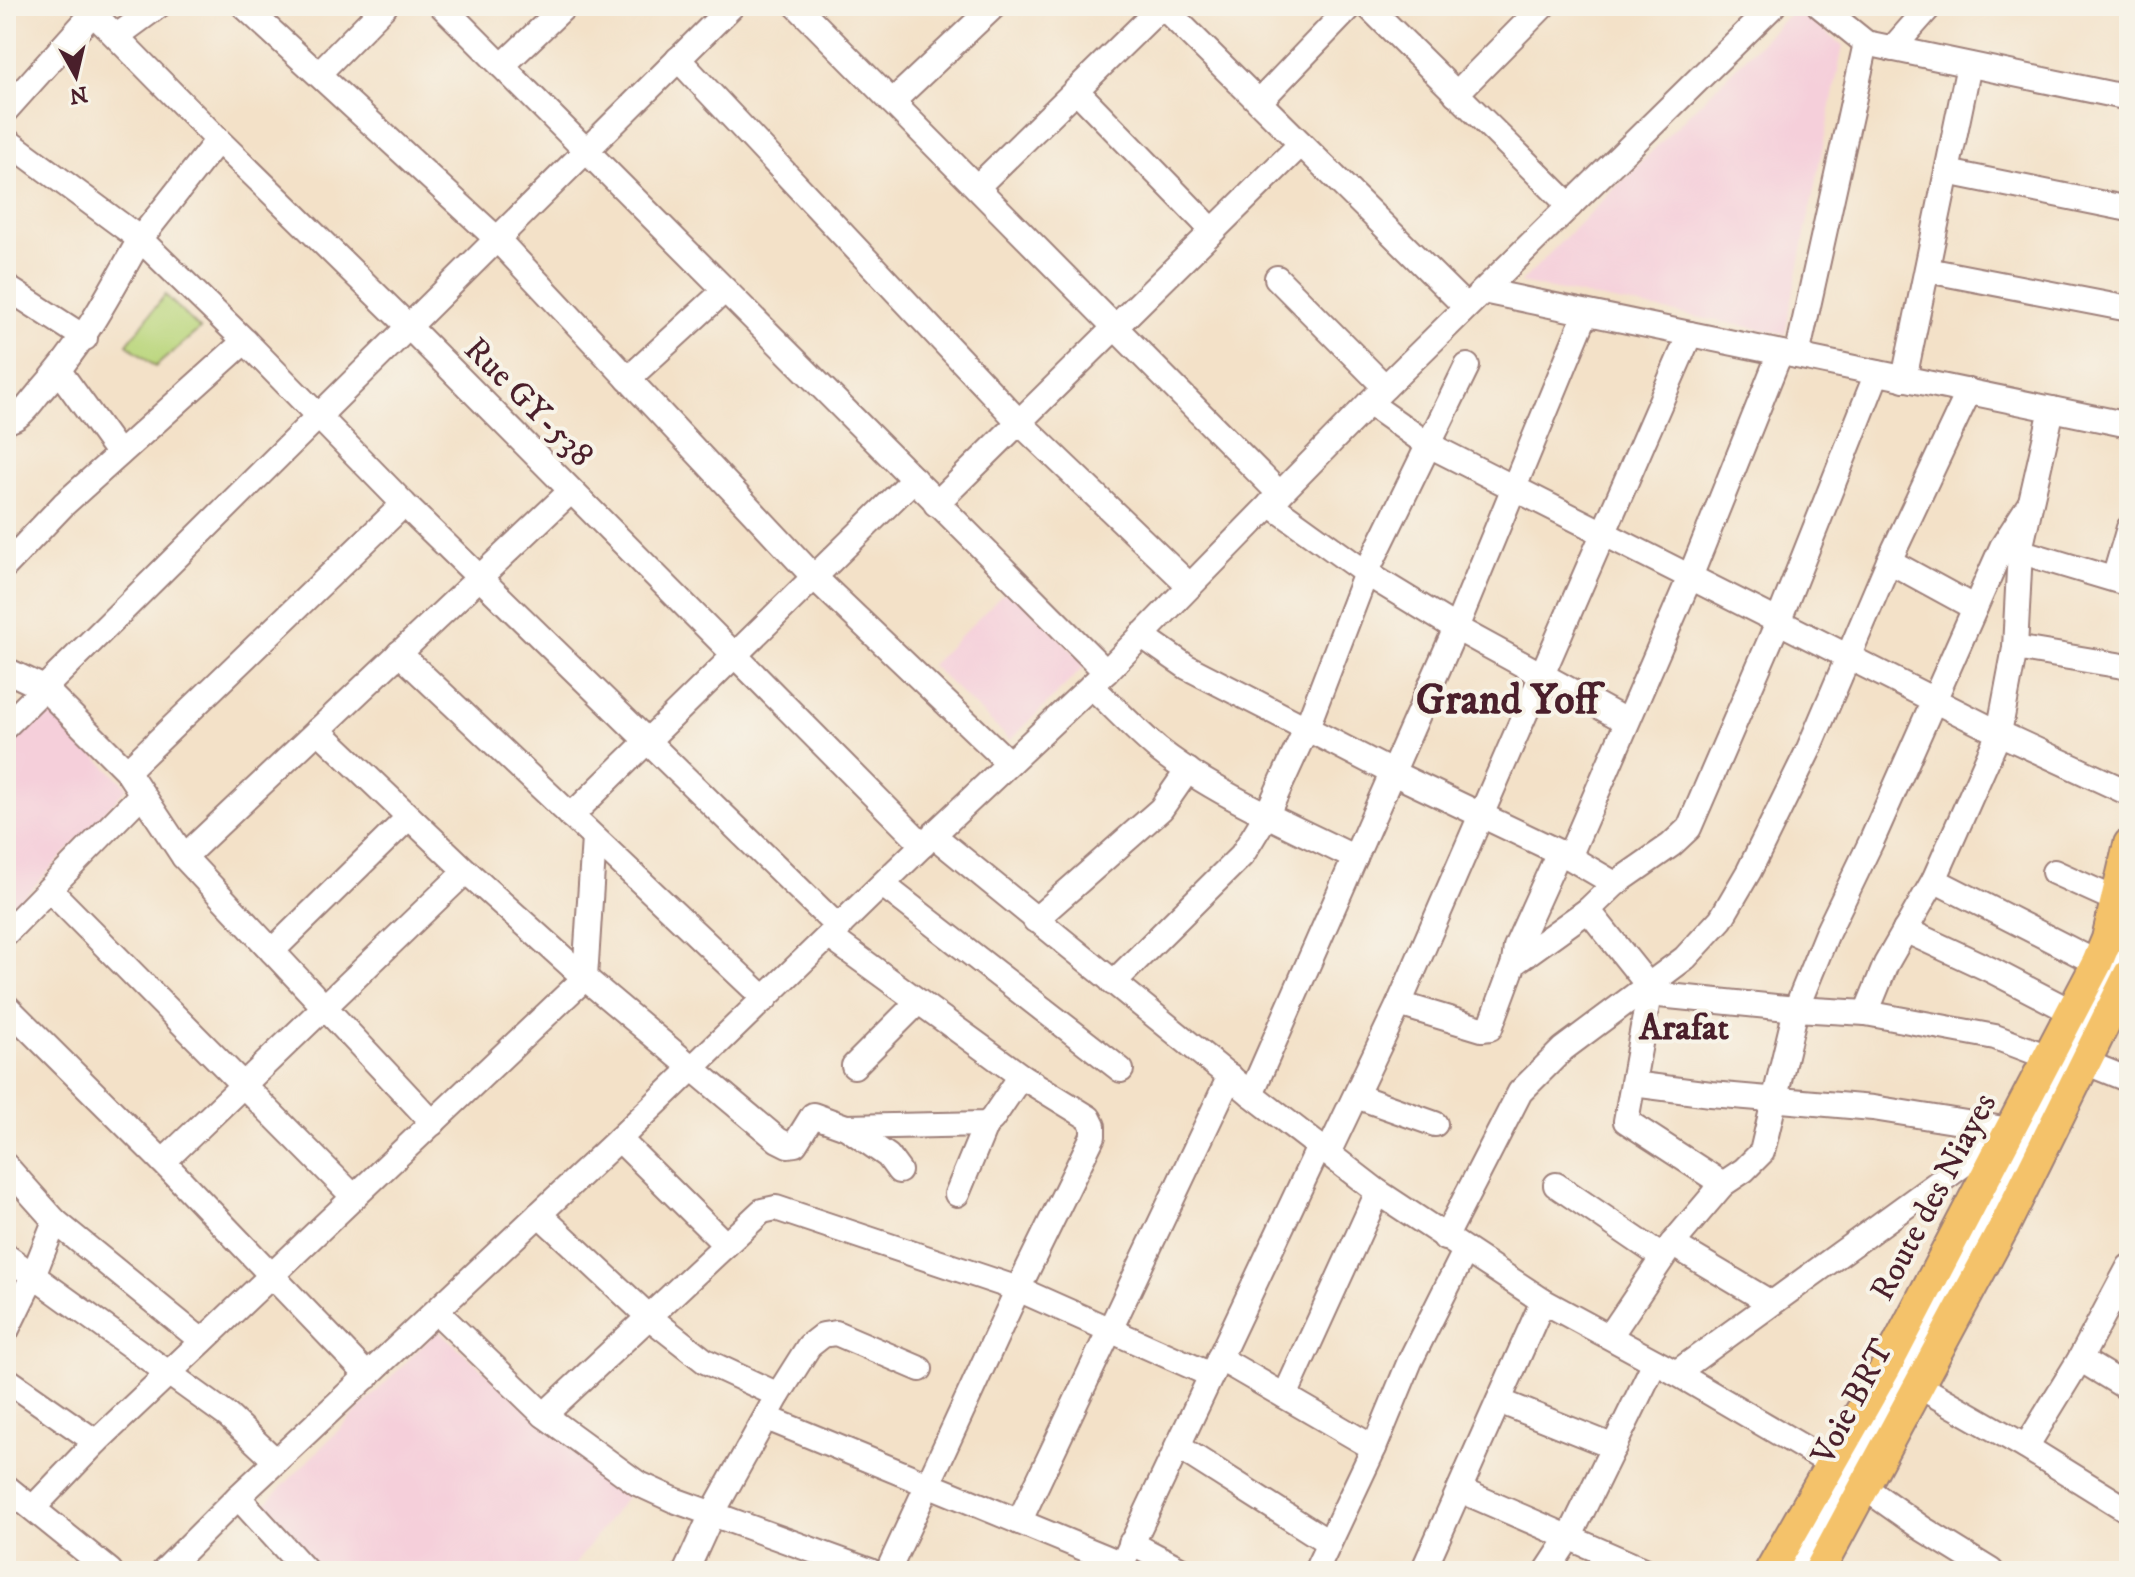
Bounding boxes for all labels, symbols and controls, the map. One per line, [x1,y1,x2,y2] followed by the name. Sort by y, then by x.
[36,36,116,116] north arrow
[68,80,89,109] text: N
[455,329,602,476] street label: Rue GY-538
[1416,675,1606,727] district label: Grand Yoff
[1638,1006,1729,1051] district label: Arafat
[1861,1086,2006,1308] street label: Route des Niayes
[1802,1332,1903,1473] street label: Voie BRT

